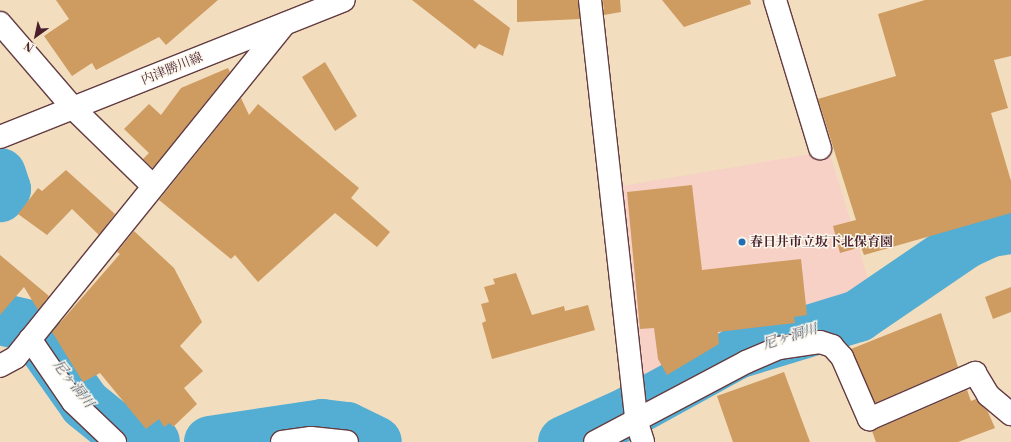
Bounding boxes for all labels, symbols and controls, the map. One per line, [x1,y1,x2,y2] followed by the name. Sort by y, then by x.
[16,16,56,56] north arrow
[22,38,37,54] text: N
[139,50,205,88] street label: 内津勝川線
[750,234,893,250] place label: 春日井市立坂下北保育園
[737,237,747,247] marker: 春日井市立坂下北保育園
[761,321,819,353] water label: 尼ヶ洞川
[49,357,97,411] water label: 尼ヶ洞川

